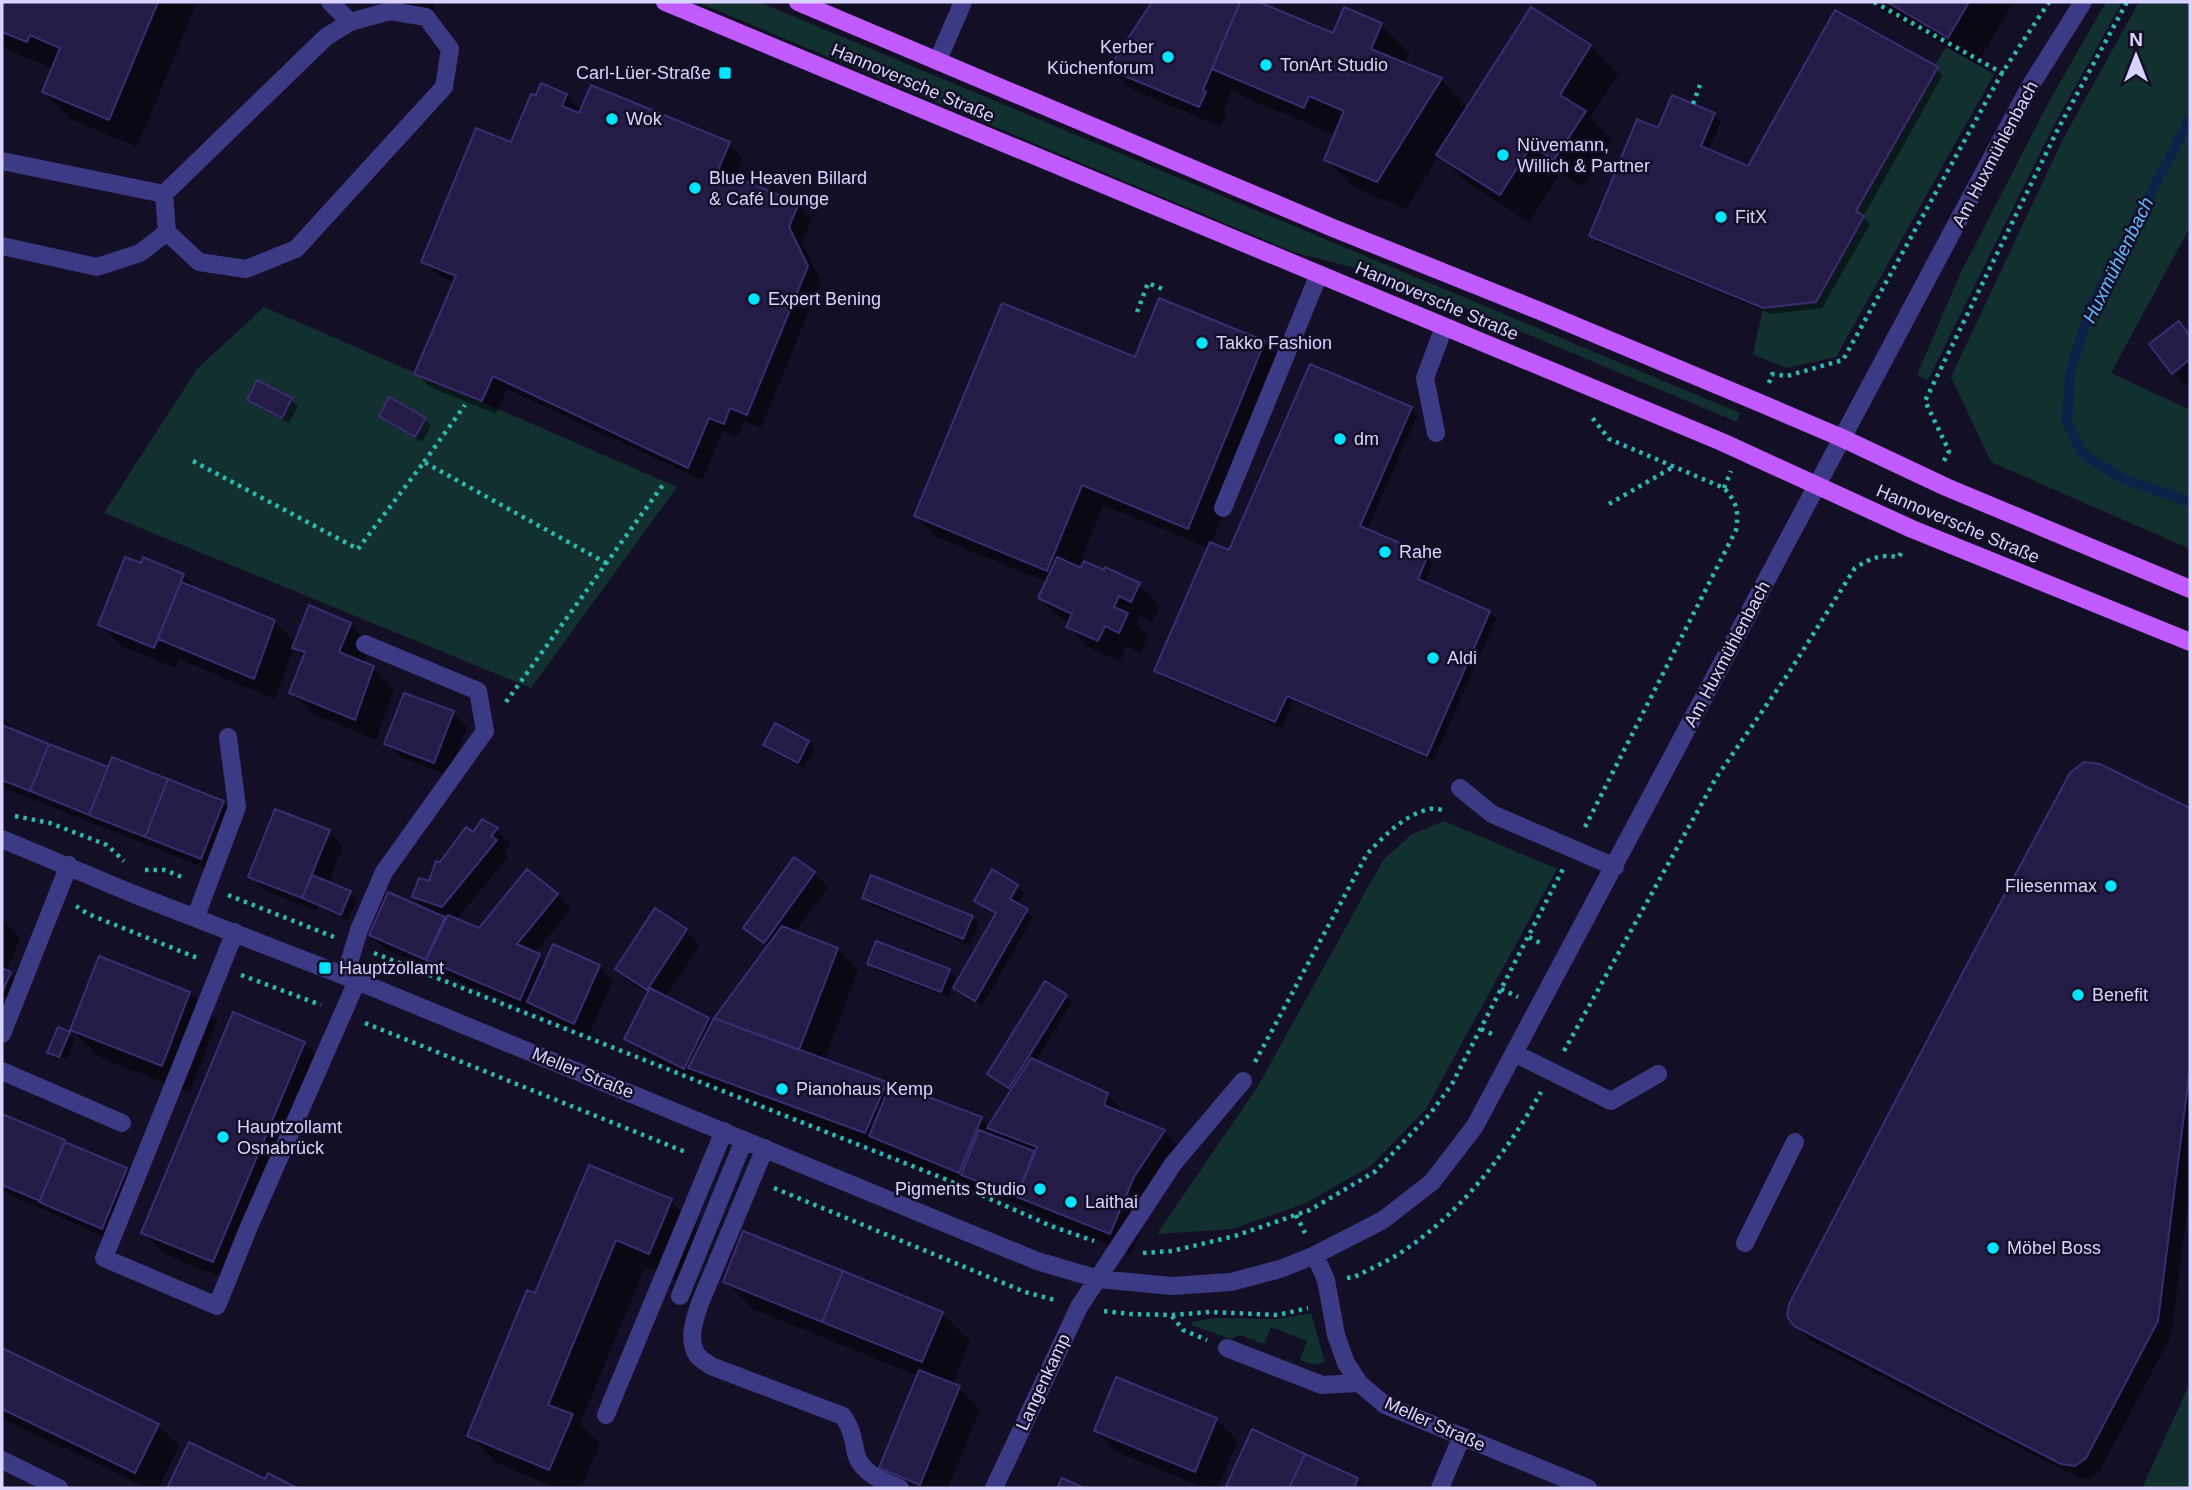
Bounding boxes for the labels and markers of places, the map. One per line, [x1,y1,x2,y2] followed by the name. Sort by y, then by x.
[1047,37,1154,78] place label: Kerber Küchenforum
[1160,49,1176,65] marker: Kerber Küchenforum
[1280,55,1388,75] place label: TonArt Studio
[1258,57,1274,73] marker: TonArt Studio
[576,63,711,83] place label: Carl-Lüer-Straße
[717,65,733,81] marker: Carl-Lüer-Straße
[626,109,663,129] place label: Wok
[604,111,620,127] marker: Wok
[1517,135,1650,176] place label: Nüvemann, Willich & Partner
[1495,147,1511,163] marker: Nüvemann, Willich & Partner
[709,168,867,209] place label: Blue Heaven Billard & Café Lounge
[687,180,703,196] marker: Blue Heaven Billard & Café Lounge
[1735,207,1767,227] place label: FitX
[1713,209,1729,225] marker: FitX
[768,289,881,309] place label: Expert Bening
[746,291,762,307] marker: Expert Bening
[1216,333,1332,353] place label: Takko Fashion
[1194,335,1210,351] marker: Takko Fashion
[1354,429,1379,449] place label: dm
[1332,431,1348,447] marker: dm
[1399,542,1442,562] place label: Rahe
[1377,544,1393,560] marker: Rahe
[1447,648,1477,668] place label: Aldi
[1425,650,1441,666] marker: Aldi
[2005,876,2097,896] place label: Fliesenmax
[2103,878,2119,894] marker: Fliesenmax
[339,958,444,978] place label: Hauptzollamt
[317,960,333,976] marker: Hauptzollamt
[2092,985,2148,1005] place label: Benefit
[2070,987,2086,1003] marker: Benefit
[796,1079,933,1099] place label: Pianohaus Kemp
[774,1081,790,1097] marker: Pianohaus Kemp
[237,1117,342,1158] place label: Hauptzollamt Osnabrück
[215,1129,231,1145] marker: Hauptzollamt Osnabrück
[895,1179,1026,1199] place label: Pigments Studio
[1032,1181,1048,1197] marker: Pigments Studio
[1085,1192,1138,1212] place label: Laithai
[1063,1194,1079,1210] marker: Laithai
[2007,1238,2101,1258] place label: Möbel Boss
[1985,1240,2001,1256] marker: Möbel Boss

